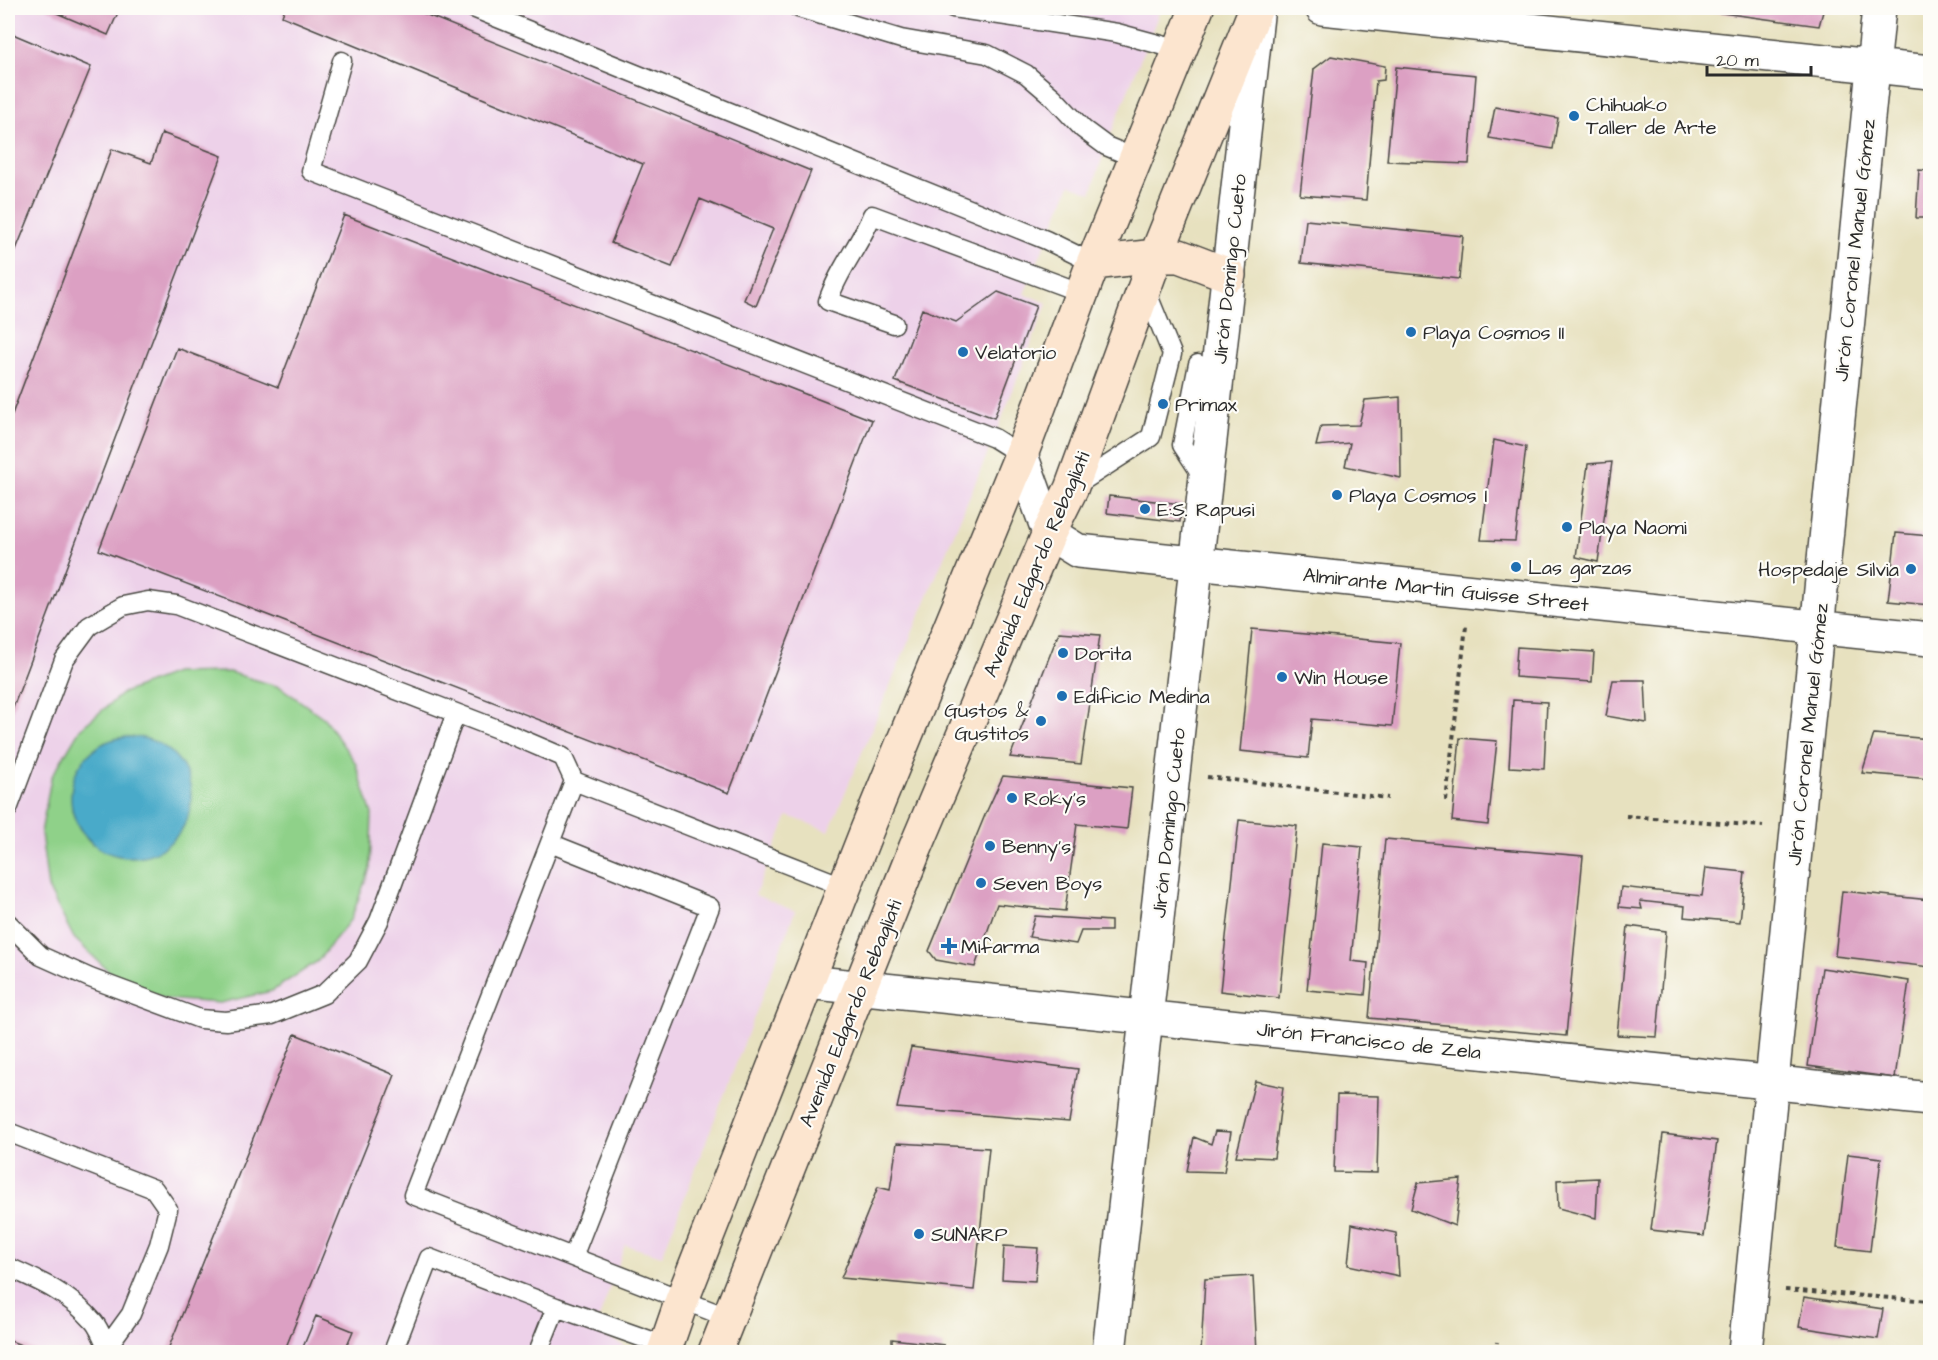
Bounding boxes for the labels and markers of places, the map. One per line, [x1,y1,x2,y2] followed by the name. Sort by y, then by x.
[1586,91,1717,142] place label: Chihuako Taller de Arte
[1567,109,1581,123] marker: Chihuako Taller de Arte
[1423,319,1565,348] place label: Playa Cosmos II
[1404,325,1418,339] marker: Playa Cosmos II
[975,339,1056,367] place label: Velatorio
[956,345,970,359] marker: Velatorio
[1175,391,1238,419] place label: Primax
[1156,397,1170,411] marker: Primax
[1349,482,1488,511] place label: Playa Cosmos I
[1330,488,1344,502] marker: Playa Cosmos I
[1157,496,1255,524] place label: E:S. Rapusi
[1138,502,1152,516] marker: E:S. Rapusi
[1579,514,1687,543] place label: Playa Naomi
[1560,520,1574,534] marker: Playa Naomi
[1528,554,1632,583] place label: Las garzas
[1758,556,1899,584] place label: Hospedaje Silvia
[1509,560,1523,574] marker: Las garzas
[1904,562,1918,576] marker: Hospedaje Silvia
[1075,640,1132,668] place label: Dorita
[1056,646,1070,660] marker: Dorita
[1294,664,1388,692] place label: Win House
[1275,670,1289,684] marker: Win House
[1074,683,1210,711] place label: Edificio Medina
[1055,689,1069,703] marker: Edificio Medina
[944,697,1030,748] place label: Gustos & Gustitos
[1034,714,1048,728] marker: Gustos & Gustitos
[1024,785,1086,814] place label: Roky's
[1005,791,1019,805] marker: Roky's
[1002,833,1071,862] place label: Benny's
[983,839,997,853] marker: Benny's
[993,870,1102,899] place label: Seven Boys
[974,876,988,890] marker: Seven Boys
[961,933,1039,961] place label: Mifarma
[942,939,956,953] marker: Mifarma
[931,1221,1008,1249] place label: SUNARP
[912,1227,926,1241] marker: SUNARP

